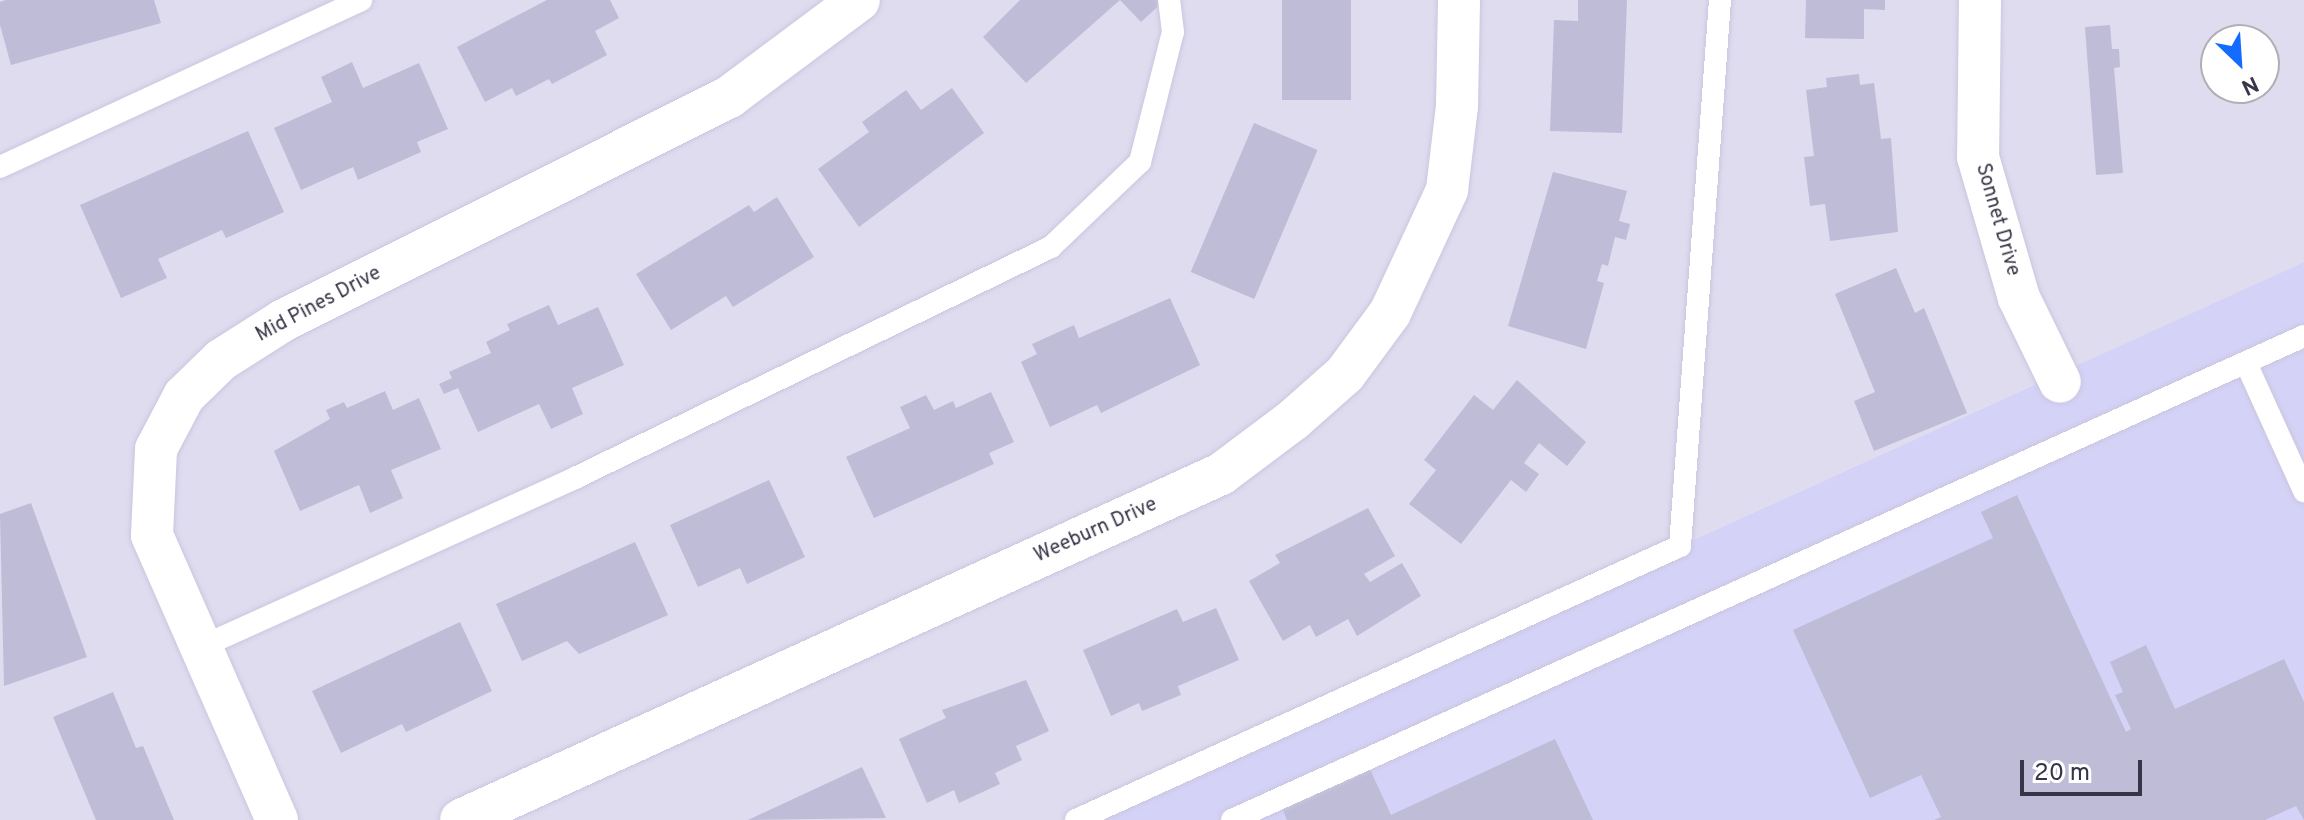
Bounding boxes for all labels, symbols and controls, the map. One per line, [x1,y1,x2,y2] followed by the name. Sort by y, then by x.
[2200,24,2280,104] north arrow
[2237,69,2262,100] text: N
[1969,161,2025,279] street label: Sonnet Drive
[252,262,386,348] street label: Mid Pines Drive
[1031,493,1161,569] street label: Weeburn Drive
[2024,744,2146,794] scale bar
[2034,759,2090,789] text: 20 m

